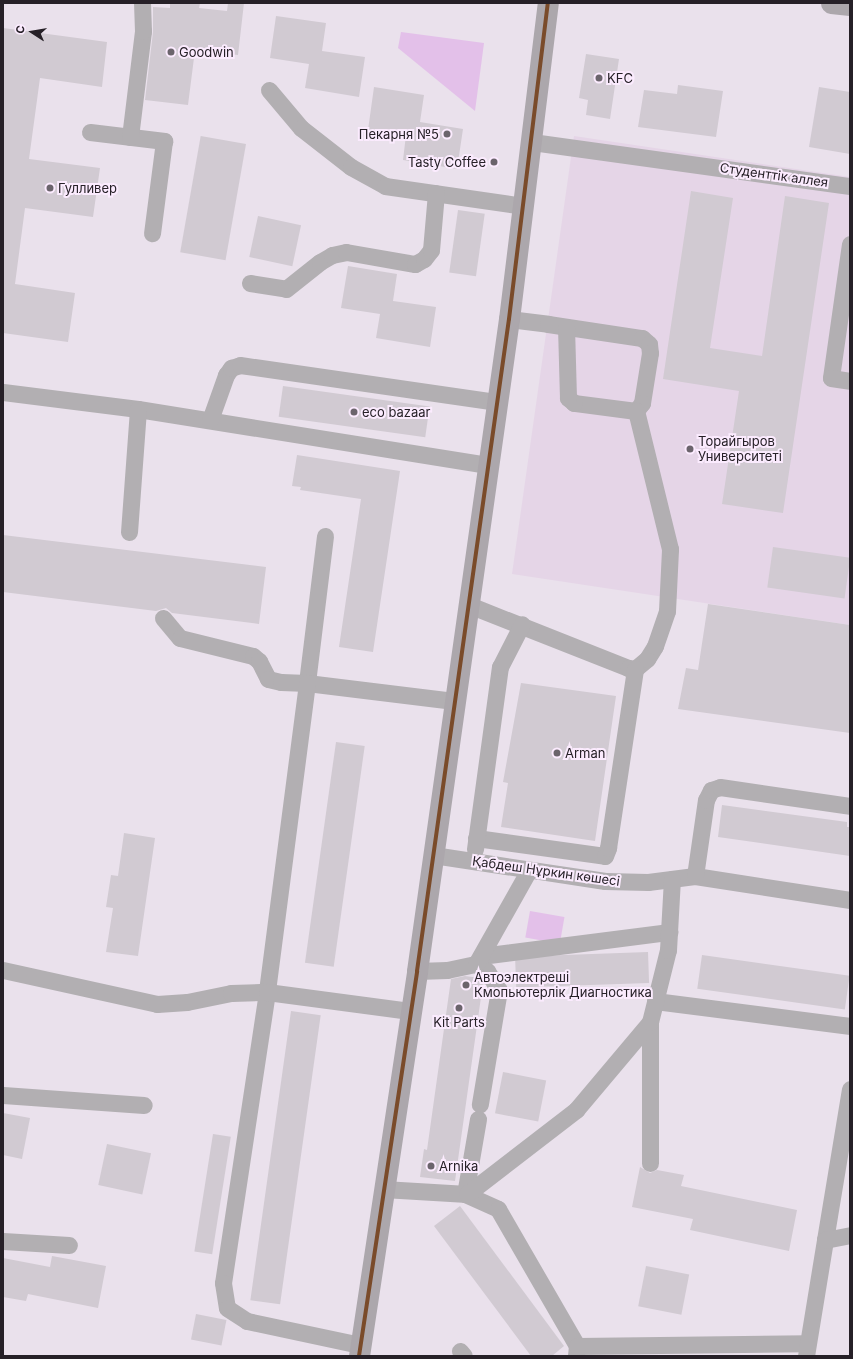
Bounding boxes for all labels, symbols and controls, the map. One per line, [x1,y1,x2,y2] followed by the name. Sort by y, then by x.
[12,12,52,52] north arrow
[13,24,28,35] text: С
[179,44,234,60] place label: Goodwin
[166,47,176,57] marker: Goodwin
[607,70,633,86] place label: KFC
[594,73,604,83] marker: KFC
[359,126,439,142] place label: Пекарня №5
[442,129,452,139] marker: Пекарня №5
[408,154,486,170] place label: Tasty Coffee
[489,157,499,167] marker: Tasty Coffee
[719,160,829,190] street label: Студенттік аллея
[58,180,117,196] place label: Гулливер
[45,183,55,193] marker: Гулливер
[362,404,431,420] place label: eco bazaar
[349,407,359,417] marker: eco bazaar
[698,434,782,465] place label: Торайгыров Университеті
[685,444,695,454] marker: Торайгыров Университеті
[565,745,605,761] place label: Arman
[552,748,562,758] marker: Arman
[471,853,621,889] street label: Қабдеш Нұркин көшесі
[474,970,652,1001] place label: Автоэлектреші Кмопьютерлік Диагностика
[461,980,471,990] marker: Автоэлектреші Кмопьютерлік Диагностика
[454,1003,464,1013] marker: Kit Parts
[433,1014,485,1030] place label: Kit Parts
[439,1158,478,1174] place label: Arnika
[426,1161,436,1171] marker: Arnika

